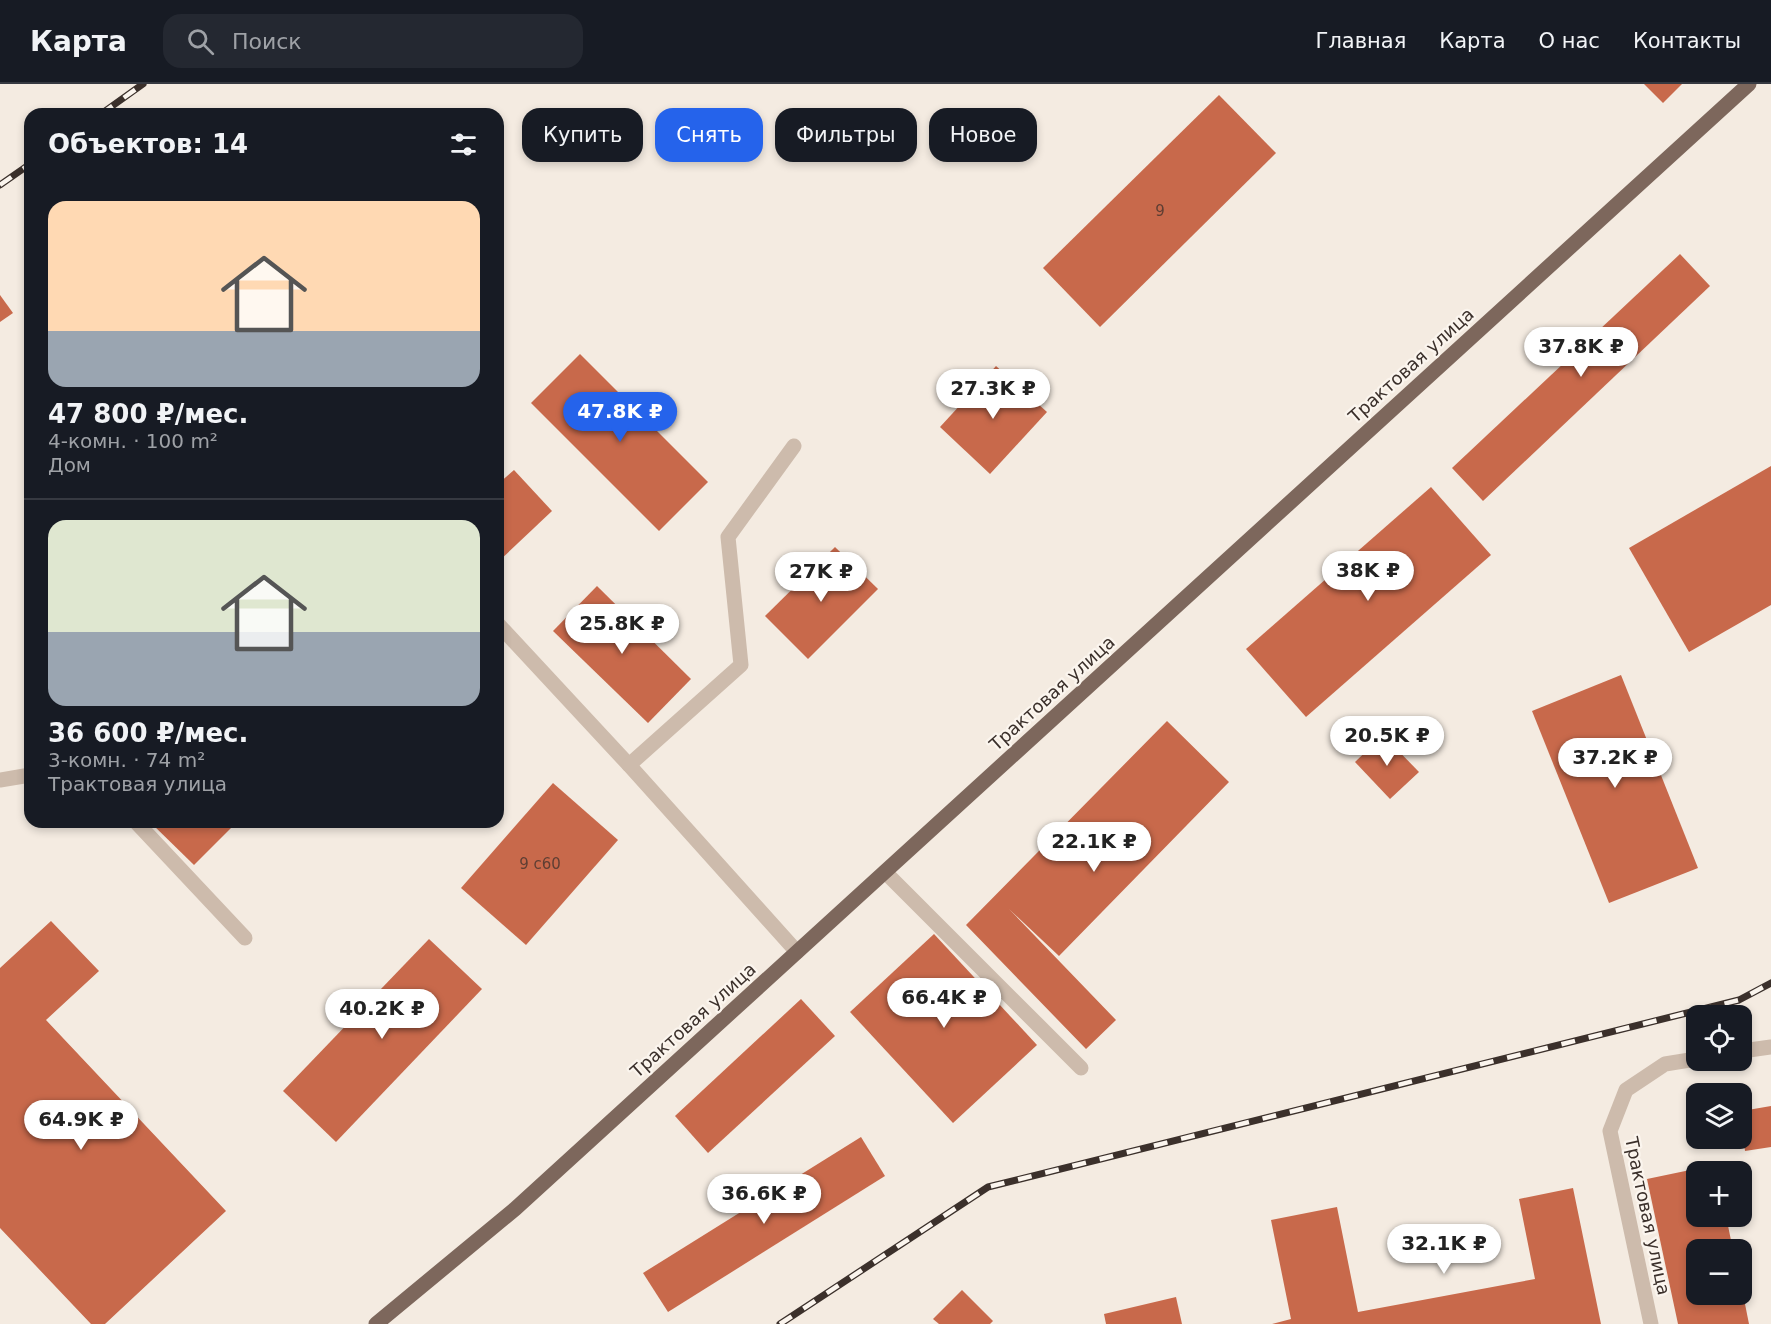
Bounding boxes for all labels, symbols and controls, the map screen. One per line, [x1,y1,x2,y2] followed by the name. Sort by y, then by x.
[163,14,583,68] search box
[30,25,127,58] text: Карта
[184,25,217,58] icon: search
[232,29,302,54] text: Поиск
[1316,29,1406,53] text: Главная
[1439,29,1506,53] text: Карта
[1539,29,1600,53] text: О нас
[1633,29,1741,53] text: Контакты
[522,108,643,162] chip: Купить
[655,108,763,162] chip: Снять
[775,108,917,162] chip: Фильтры
[929,108,1037,162] chip: Новое
[447,128,480,161] icon: filters
[48,129,248,159] text: Объектов: 14
[1155,202,1165,220] house number: 9
[210,240,318,348] icon: home
[1343,303,1478,427] street label: Трактовая улица
[1526,327,1636,378] pin: 37.8K ₽
[1538,334,1624,358] text: 37.8K ₽
[938,369,1048,420] pin: 27.3K ₽
[950,376,1036,400] text: 27.3K ₽
[565,392,675,443] pin: 47.8K ₽
[48,399,248,429] text: 47 800 ₽/мес.
[577,399,663,423] text: 47.8K ₽
[48,429,218,453] text: 4-комн. · 100 m²
[48,453,91,477] text: Дом
[1326,551,1410,602] pin: 38K ₽
[779,552,863,603] pin: 27K ₽
[1336,558,1400,582] text: 38K ₽
[210,559,318,667] icon: home
[789,559,853,583] text: 27K ₽
[567,604,677,655] pin: 25.8K ₽
[579,611,665,635] text: 25.8K ₽
[984,631,1119,755] street label: Трактовая улица
[1332,716,1442,767] pin: 20.5K ₽
[48,718,248,748] text: 36 600 ₽/мес.
[1344,723,1430,747] text: 20.5K ₽
[1560,738,1670,789] pin: 37.2K ₽
[1572,745,1658,769] text: 37.2K ₽
[48,748,205,772] text: 3-комн. · 74 m²
[48,772,227,796] text: Трактовая улица
[1039,822,1149,873] pin: 22.1K ₽
[1051,829,1137,853] text: 22.1K ₽
[519,855,561,873] house number: 9 с60
[625,958,760,1082] street label: Трактовая улица
[889,978,999,1029] pin: 66.4K ₽
[901,985,987,1009] text: 66.4K ₽
[327,989,437,1040] pin: 40.2K ₽
[339,996,425,1020] text: 40.2K ₽
[1686,1005,1752,1305] map controls
[1686,1005,1752,1071] button: locate
[1686,1083,1752,1149] button: layers
[26,1100,136,1151] pin: 64.9K ₽
[38,1107,124,1131] text: 64.9K ₽
[1621,1134,1675,1297] street label: Трактовая улица
[1686,1161,1752,1227] button: +
[709,1174,819,1225] pin: 36.6K ₽
[721,1181,807,1205] text: 36.6K ₽
[1389,1224,1499,1275] pin: 32.1K ₽
[1401,1231,1487,1255] text: 32.1K ₽
[1686,1239,1752,1305] button: −

